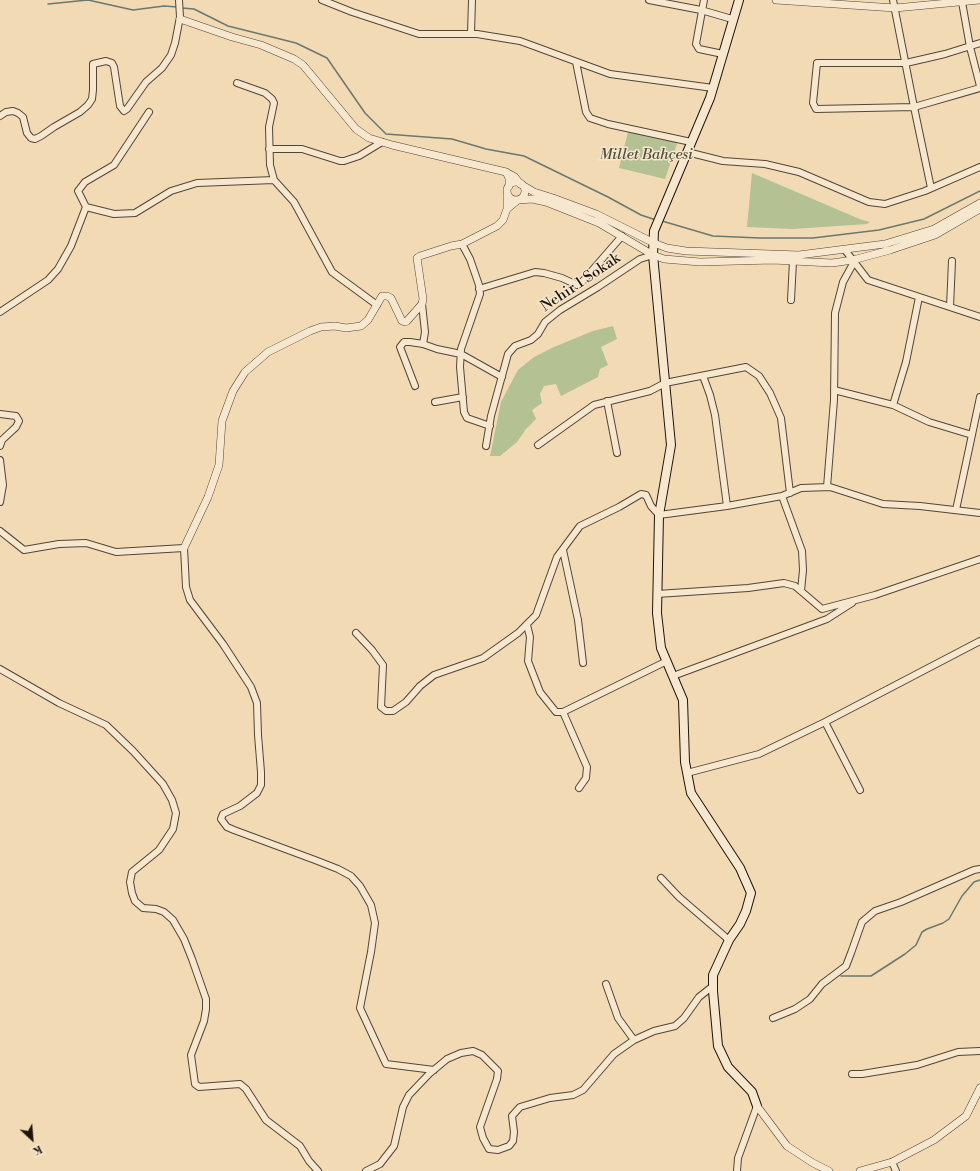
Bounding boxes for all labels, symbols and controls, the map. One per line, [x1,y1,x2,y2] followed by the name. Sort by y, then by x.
[599,146,693,164] park label: Millet Bahçesi
[538,250,624,316] street label: Nehir 1 Sokak
[12,1119,52,1159] north arrow
[30,1142,44,1158] text: K

